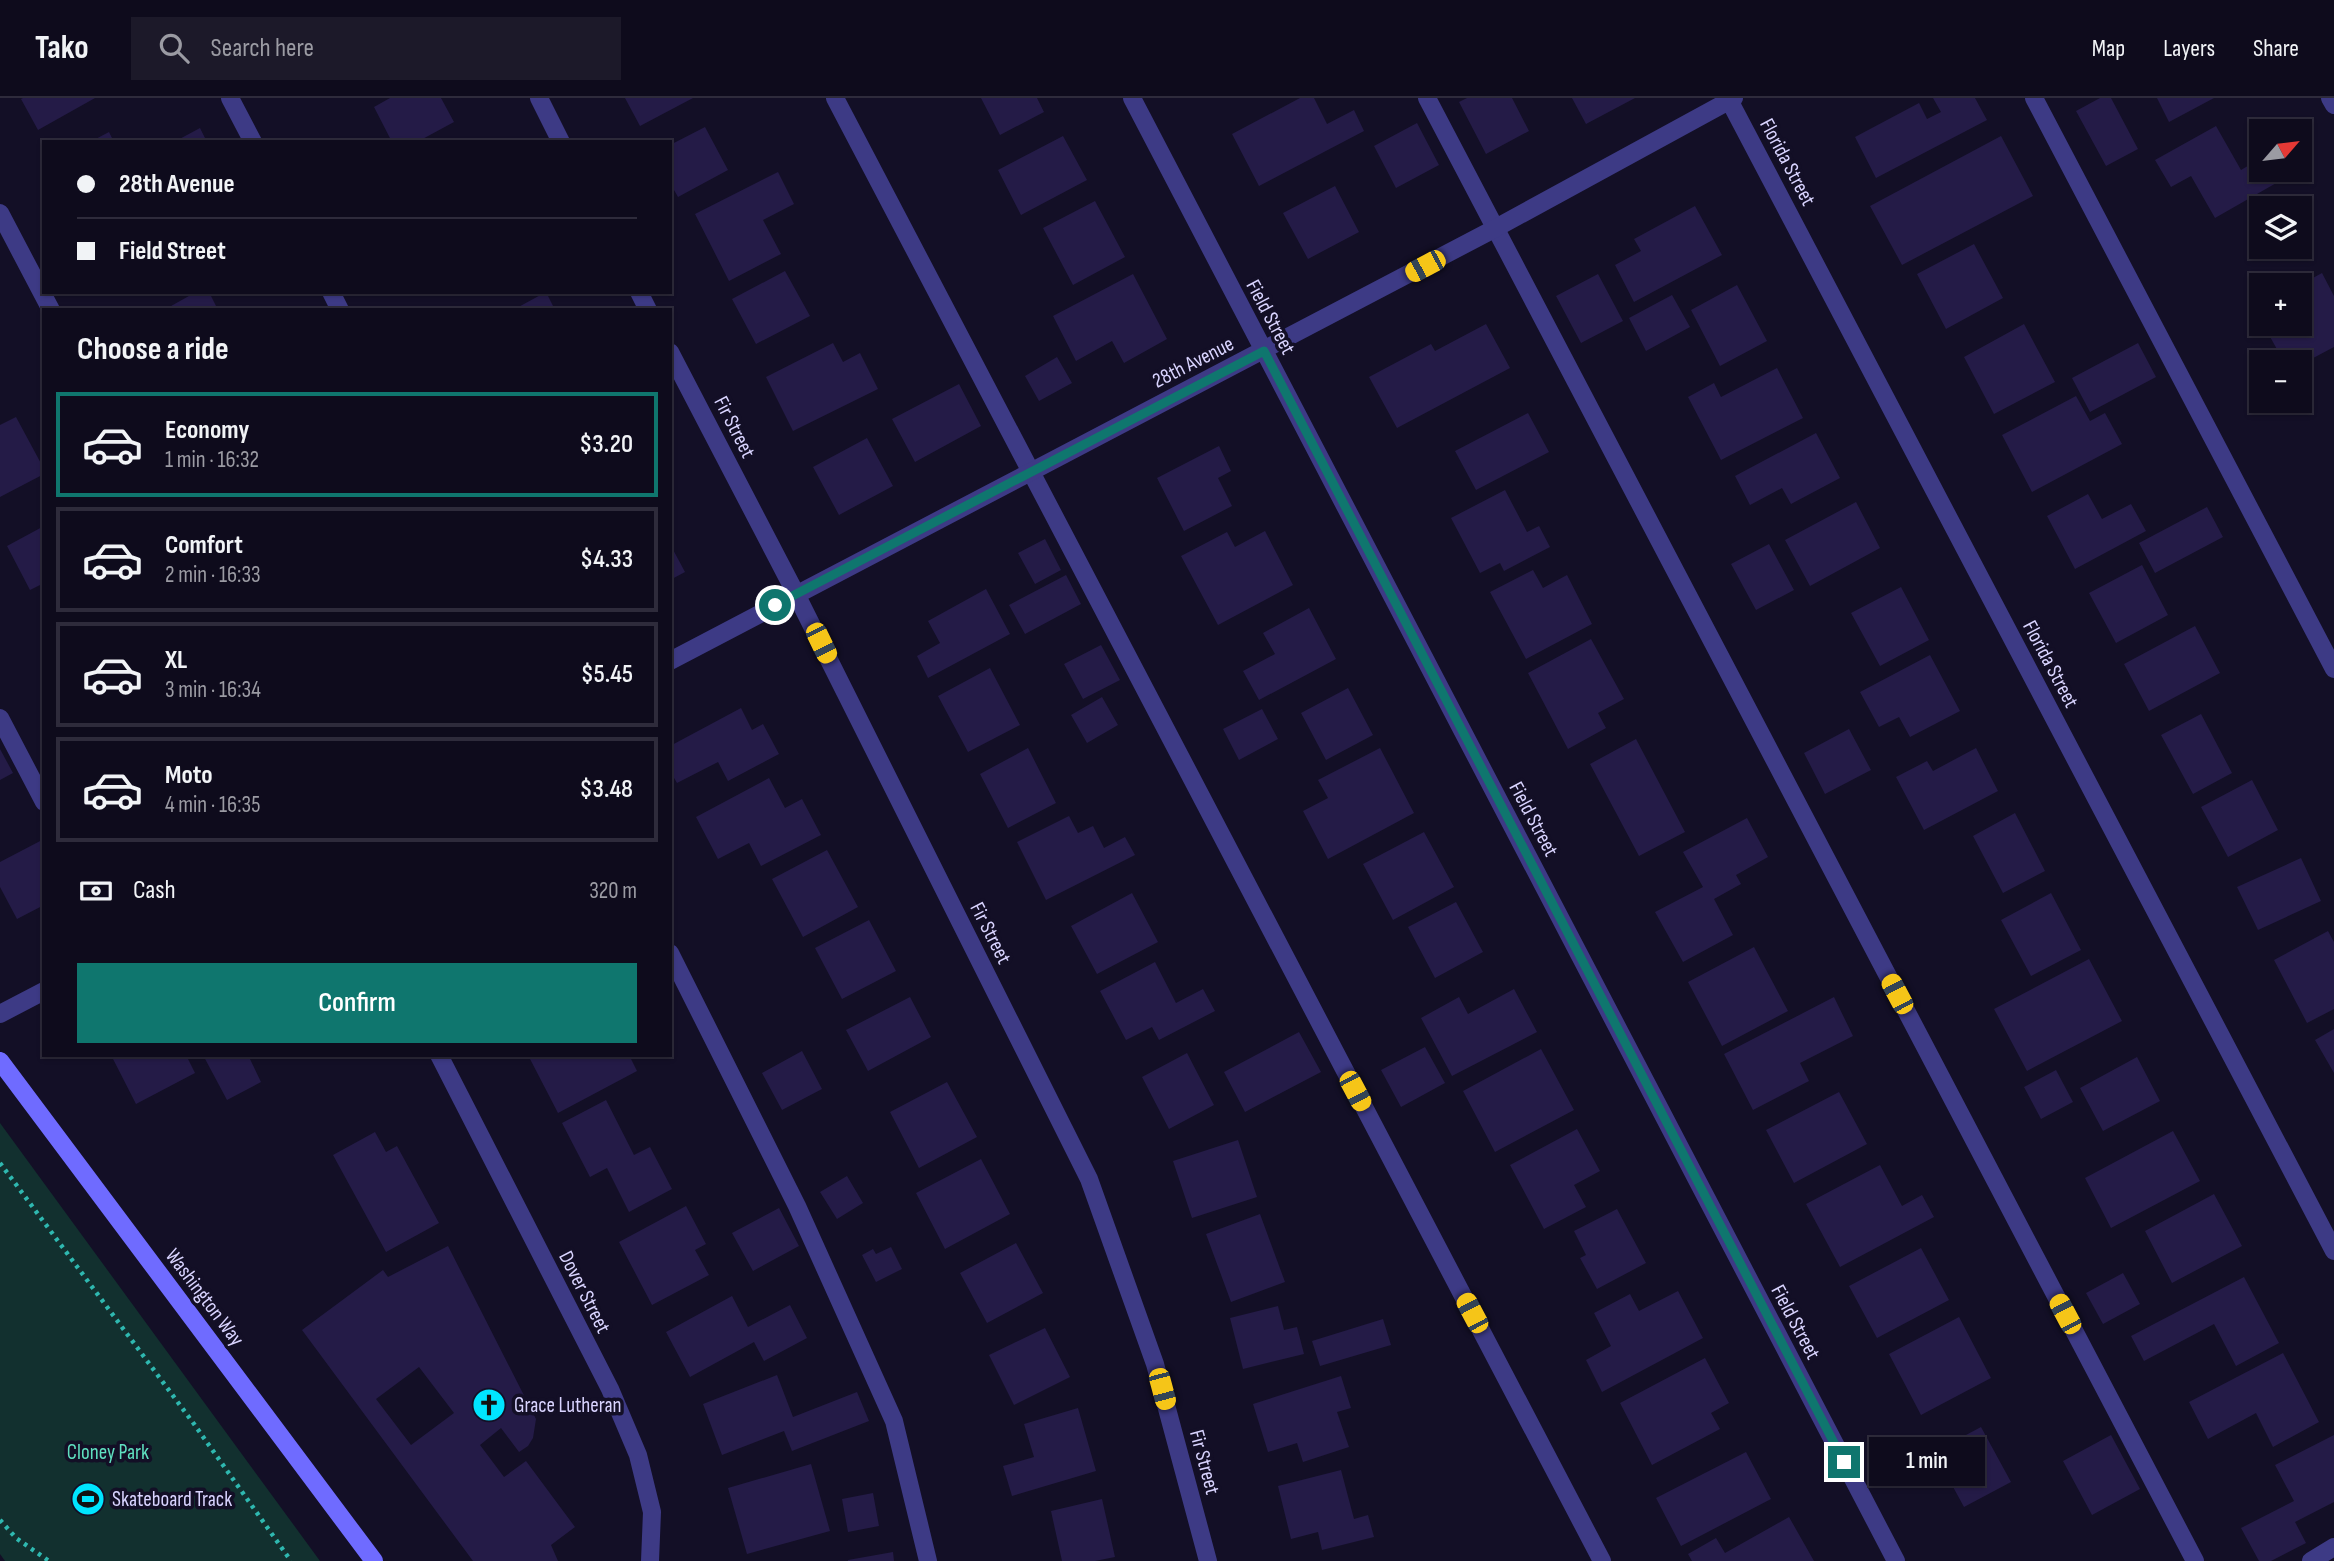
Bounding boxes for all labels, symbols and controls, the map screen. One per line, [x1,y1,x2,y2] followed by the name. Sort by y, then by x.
[131,17,621,80] search box
[35,28,89,68] text: Tako
[155,29,193,67] icon: search
[211,33,314,64] text: Search here
[2092,34,2125,63] text: Map
[2163,34,2215,63] text: Layers
[2253,34,2299,63] text: Share
[1754,114,1821,210] street label: Florida Street
[2249,119,2312,182] north arrow
[2249,119,2312,413] map controls
[119,169,234,200] text: 28th Avenue
[2249,196,2312,259] button: layers
[119,236,226,267] text: Field Street
[1402,247,1449,285] car
[2249,273,2312,336] button: +
[1241,276,1301,359] street label: Field Street
[77,330,229,369] text: Choose a ride
[1148,331,1238,394] street label: 28th Avenue
[2249,350,2312,413] button: −
[708,392,761,462] street label: Fir Street
[81,413,144,476] icon: car
[165,415,249,446] text: Economy
[579,429,633,460] text: $3.20
[165,446,259,474] text: 1 min · 16:32
[81,528,144,591] icon: car
[165,530,243,561] text: Comfort
[580,544,633,575] text: $4.33
[165,561,261,589] text: 2 min · 16:33
[759,589,791,621] route start
[2017,616,2084,712] street label: Florida Street
[803,620,840,666] car
[81,643,144,706] icon: car
[165,645,187,676] text: XL
[581,659,633,690] text: $5.45
[165,676,261,704] text: 3 min · 16:34
[81,758,144,821] icon: car
[165,760,213,791] text: Moto
[579,774,633,805] text: $3.48
[1504,778,1564,861] street label: Field Street
[165,791,260,819] text: 4 min · 16:35
[77,872,115,910] icon: cash
[133,875,176,906] text: Cash
[589,877,637,905] text: 320 m
[964,898,1017,968] street label: Fir Street
[77,963,637,1043] button: Confirm
[1878,971,1917,1017] car
[1336,1068,1375,1114] car
[160,1244,249,1351] street label: Washington Way
[553,1247,616,1338] street label: Dover Street
[1766,1281,1826,1364] street label: Field Street
[1453,1290,1492,1336] car
[2046,1291,2085,1337] car
[1147,1366,1178,1412] car
[470,1386,508,1424] church icon: Grace Lutheran
[514,1393,622,1418] place label: Grace Lutheran
[1184,1427,1225,1497] street label: Fir Street
[1868,1438,1984,1486] callout: 1 min
[67,1440,149,1465] park label: Cloney Park
[1828,1446,1860,1478] route end
[1906,1447,1948,1475] text: 1 min
[69,1480,107,1518] sports icon: Skateboard Track
[112,1487,232,1512] place label: Skateboard Track

